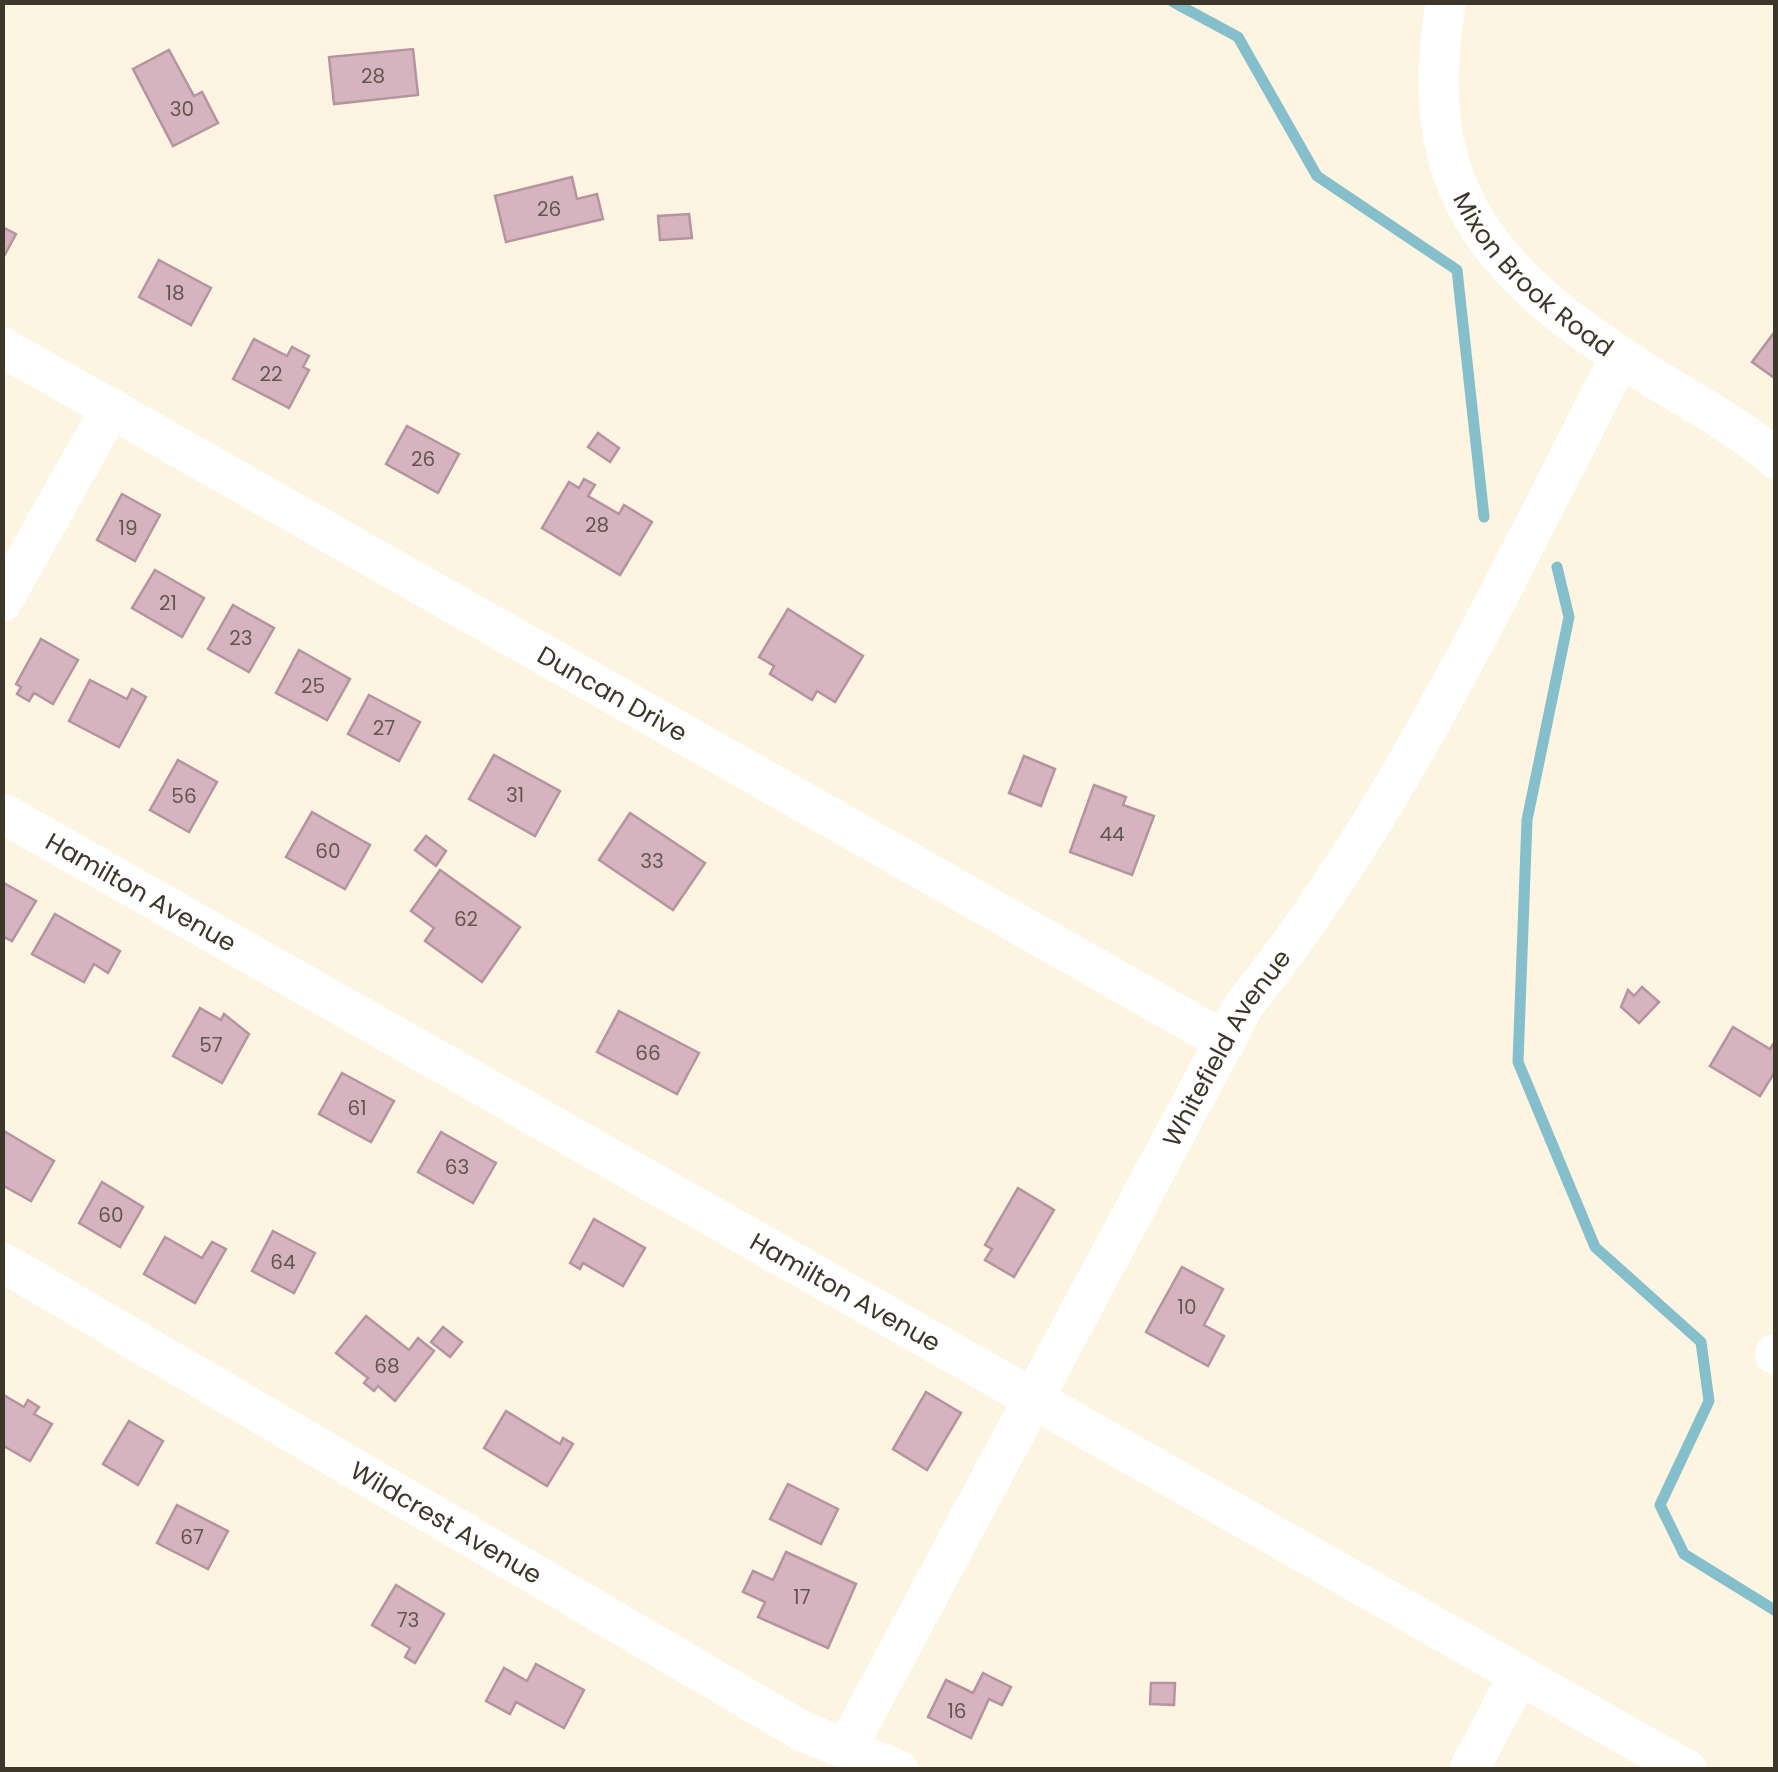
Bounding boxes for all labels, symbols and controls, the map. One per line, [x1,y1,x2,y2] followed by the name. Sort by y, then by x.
[361,62,385,90] house number: 28
[170,95,194,123] house number: 30
[1445,186,1620,365] street label: Mixon Brook Road
[537,195,561,223] house number: 26
[165,279,185,307] house number: 18
[260,360,283,388] house number: 22
[411,445,435,473] house number: 26
[585,511,609,539] house number: 28
[119,514,138,542] house number: 19
[159,589,177,617] house number: 21
[229,624,253,652] house number: 23
[531,638,694,751] street label: Duncan Drive
[301,672,325,700] house number: 25
[373,714,395,742] house number: 27
[506,781,524,809] house number: 31
[171,782,197,810] house number: 56
[1099,820,1125,848] house number: 44
[39,824,243,961] street label: Hamilton Avenue
[315,837,341,865] house number: 60
[640,847,664,875] house number: 33
[454,905,478,933] house number: 62
[1154,942,1299,1153] street label: Whitefield Avenue
[199,1031,223,1059] house number: 57
[635,1039,661,1067] house number: 66
[347,1094,367,1122] house number: 61
[445,1153,469,1181] house number: 63
[98,1201,124,1229] house number: 60
[743,1224,947,1361] street label: Hamilton Avenue
[270,1248,296,1276] house number: 64
[1178,1293,1196,1321] house number: 10
[374,1352,400,1380] house number: 68
[344,1453,548,1593] street label: Wildcrest Avenue
[180,1523,204,1551] house number: 67
[793,1583,811,1611] house number: 17
[397,1606,419,1634] house number: 73
[947,1697,967,1725] house number: 16

